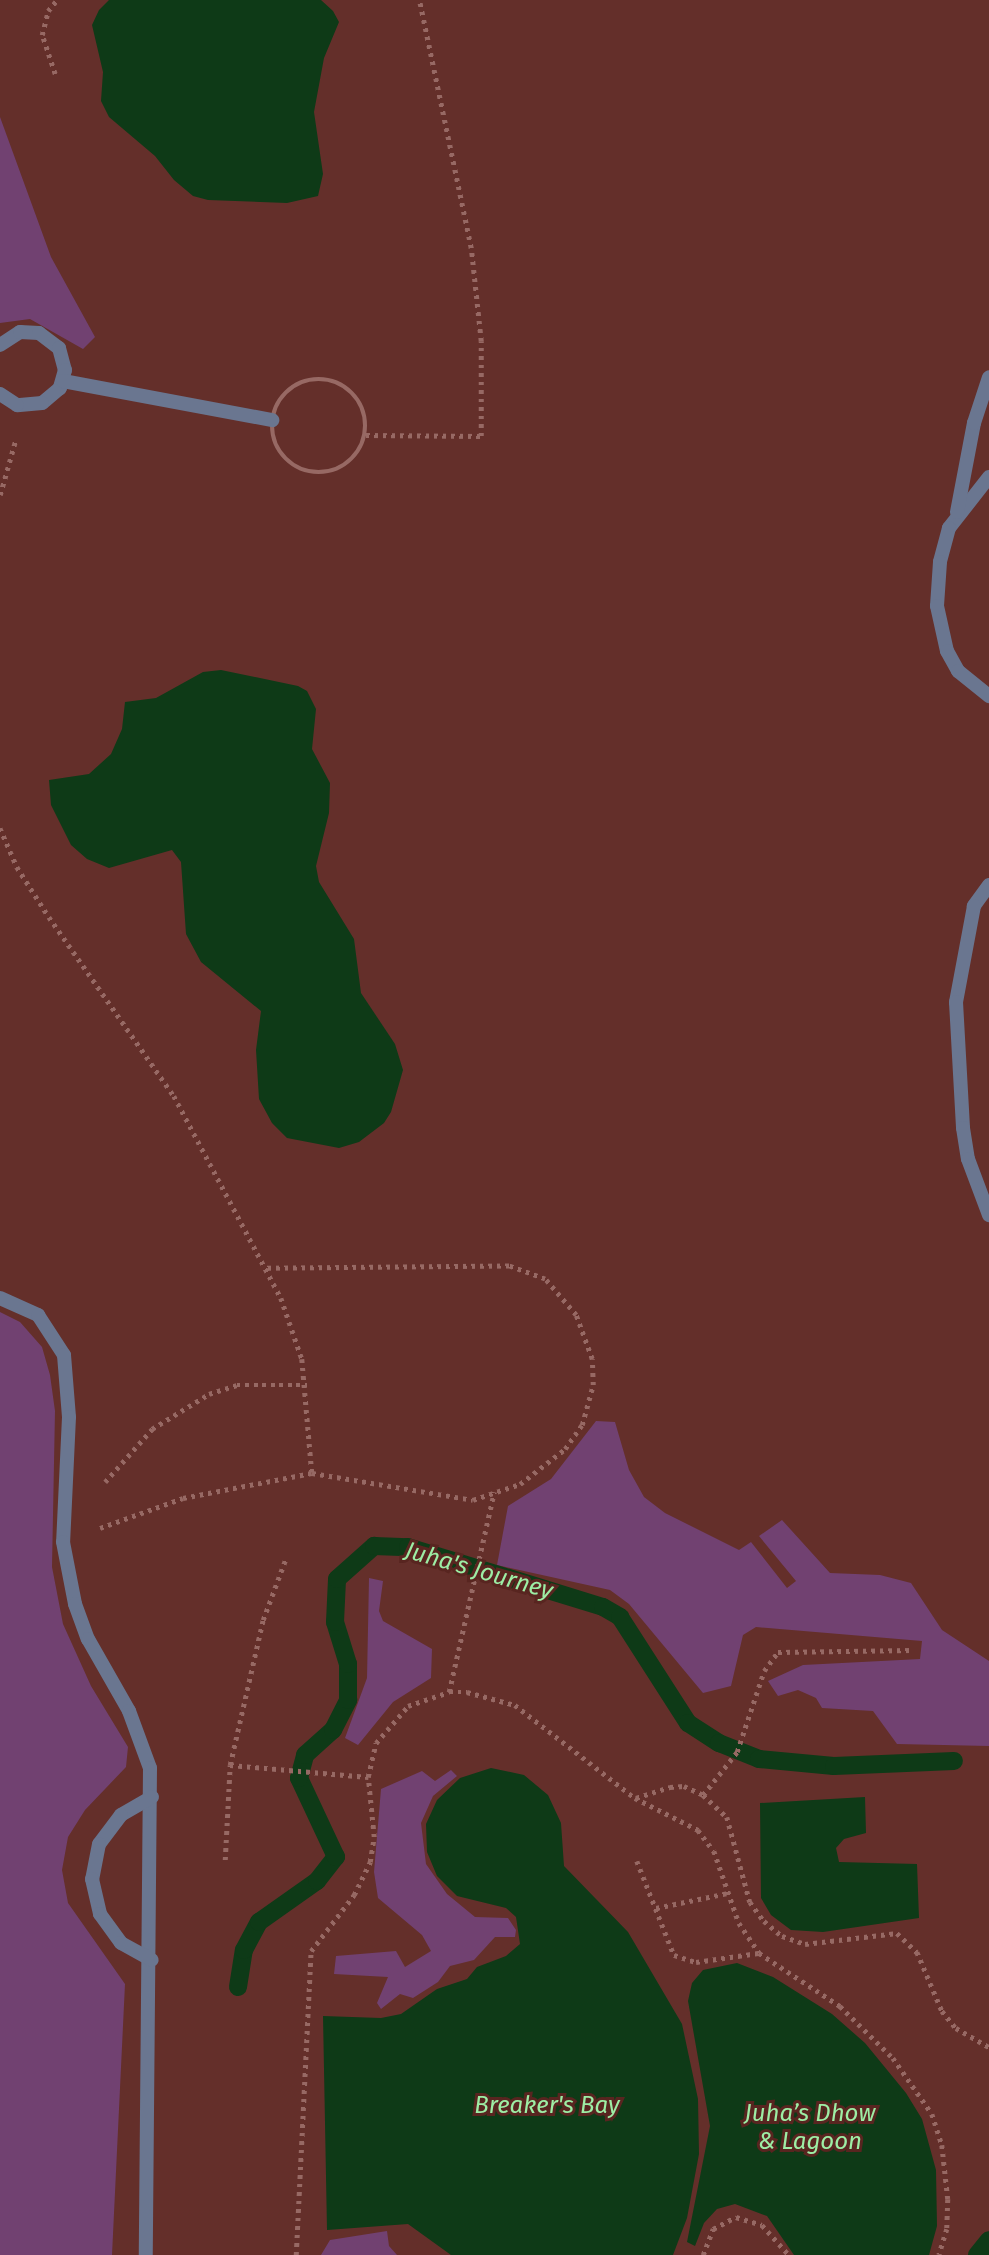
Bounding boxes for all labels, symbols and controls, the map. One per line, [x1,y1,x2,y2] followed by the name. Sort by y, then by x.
[402,1536,556,1606] water label: Juha's Journey
[474,2092,620,2120] water label: Breaker's Bay
[744,2100,876,2156] water label: Juha’s Dhow & Lagoon

